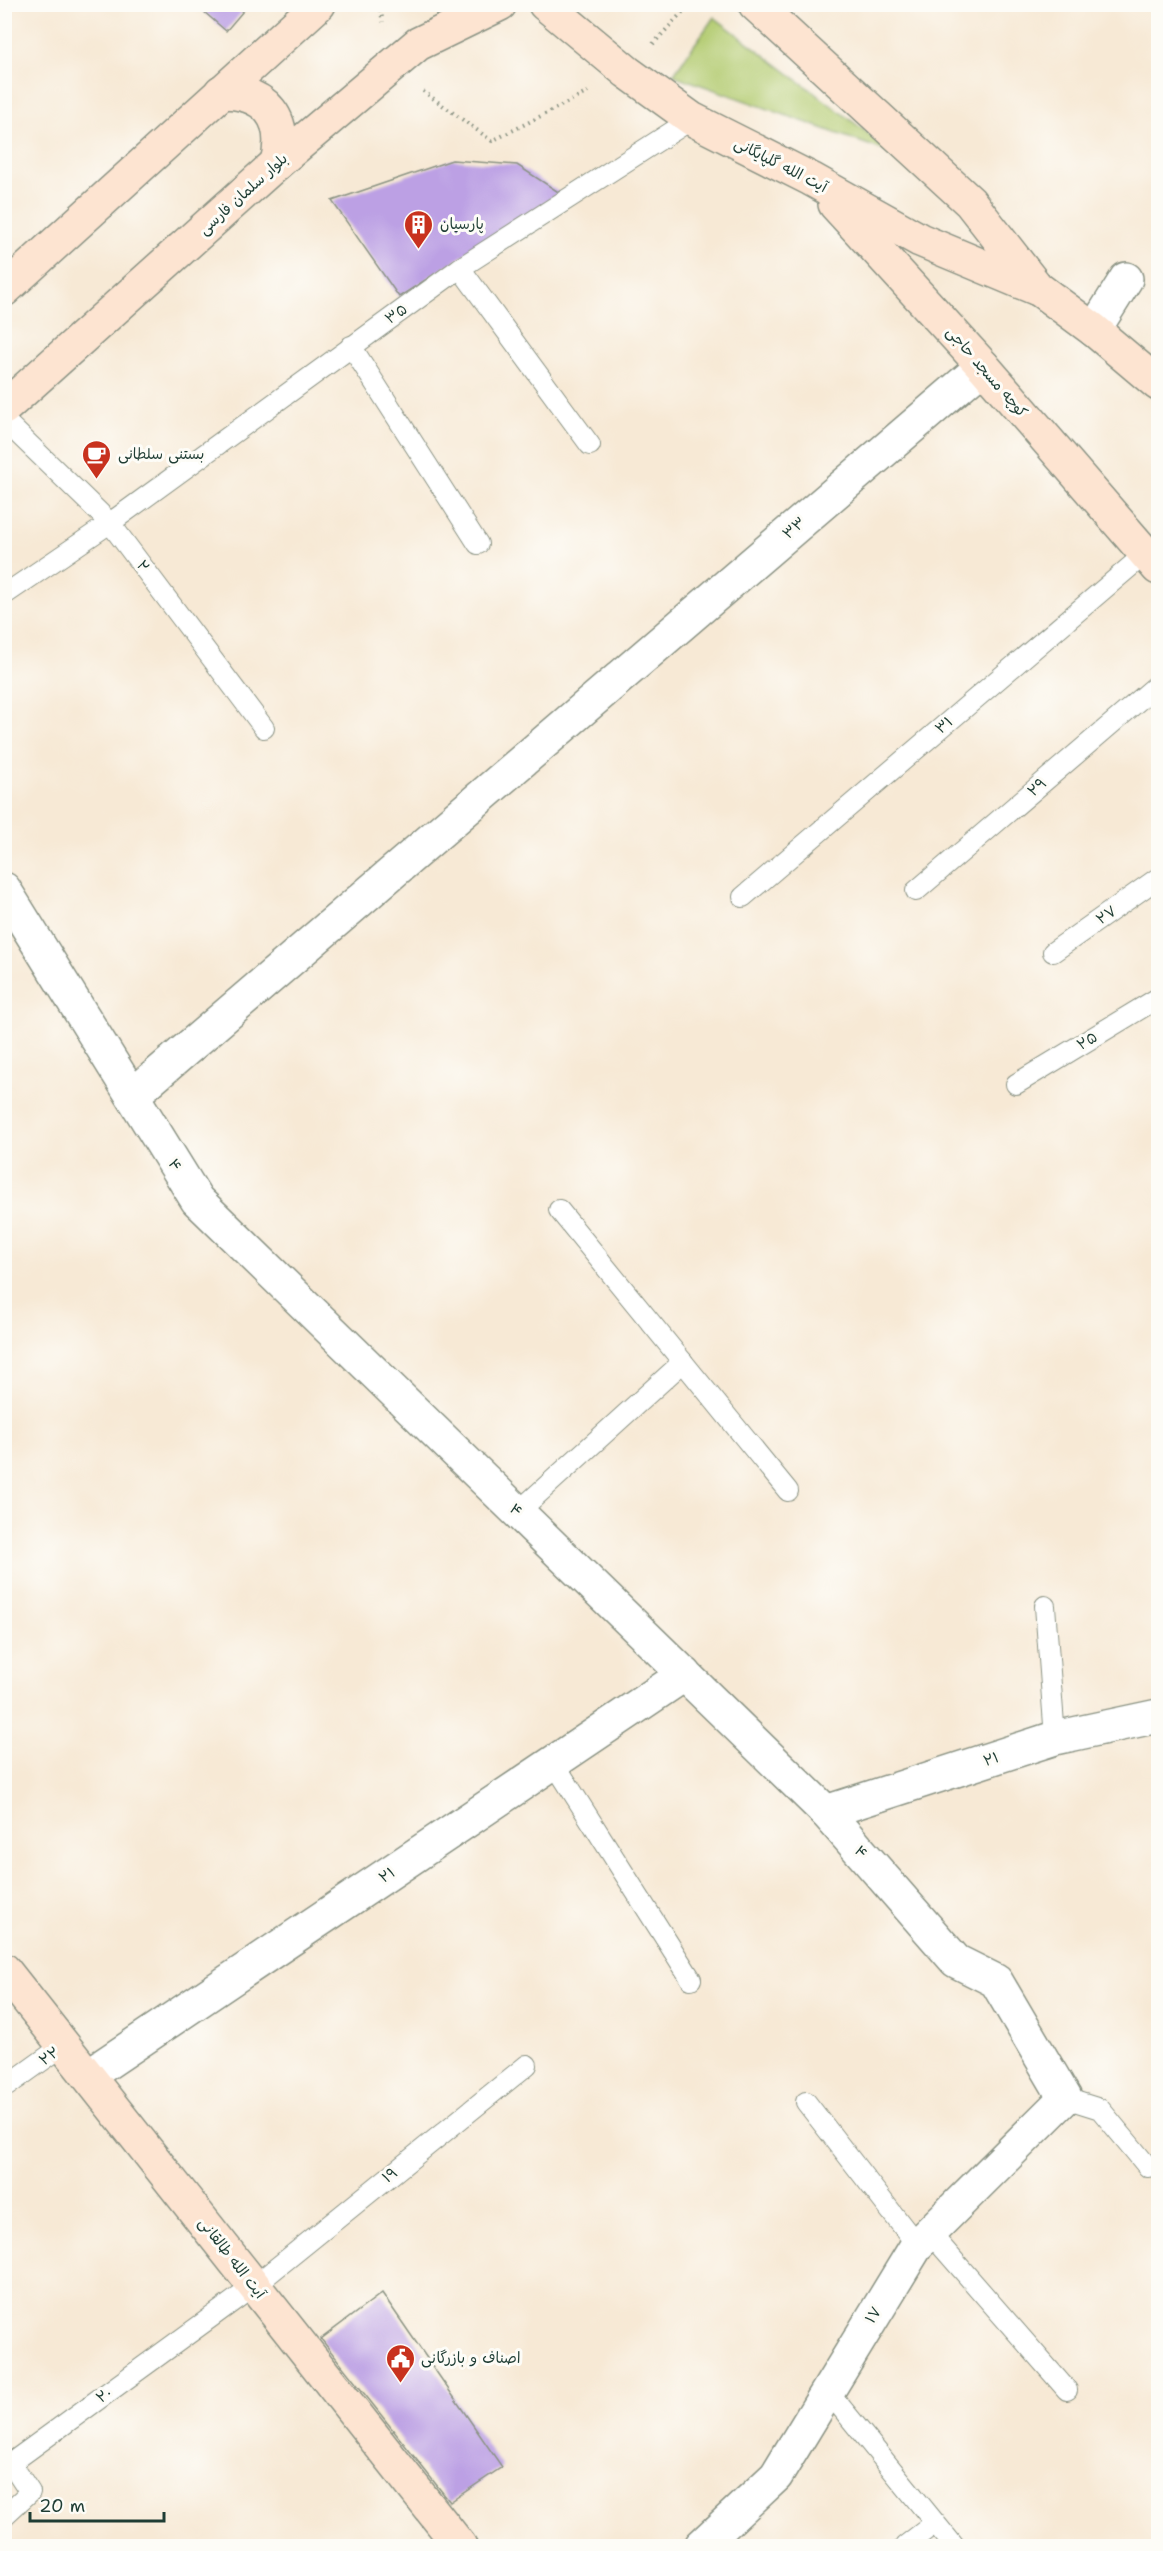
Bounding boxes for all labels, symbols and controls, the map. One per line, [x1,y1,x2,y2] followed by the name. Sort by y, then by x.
[731,133,832,198] street label: آیت الله گلپایگانی
[194,149,292,239] street label: بلوار سلمان فارسی
[403,208,435,250] building icon: پارسیان
[440,214,484,234] place label: پارسیان
[381,299,411,329] street label: ۳۵
[942,322,1032,422] street label: کوچه مسجد حاجی
[81,438,113,480] cafe icon: بستنی سلطانی
[118,444,204,464] place label: بستنی سلطانی
[778,512,810,544] street label: ۳۳
[132,556,154,576] street label: ۲
[931,712,957,738] street label: ۳۱
[1023,773,1051,801] street label: ۲۹
[1092,901,1120,929] street label: ۲۷
[1073,1027,1101,1055] street label: ۲۵
[164,1155,186,1175] street label: ۴
[505,1499,527,1521] street label: ۴
[980,1747,1002,1771] street label: ۲۱
[850,1841,872,1863] street label: ۴
[375,1862,399,1888] street label: ۲۱
[35,2042,63,2070] street label: ۲۲
[378,2163,402,2187] street label: ۱۹
[194,2213,271,2304] street label: آیت الله طالقانی
[860,2303,886,2327] street label: ۱۷
[384,2342,416,2384] public building icon: اصناف و بازرگانی
[421,2348,521,2368] place label: اصناف و بازرگانی
[92,2382,116,2408] street label: ۲۰
[30,2485,164,2523] scale bar
[39,2494,85,2518] text: 20 m

